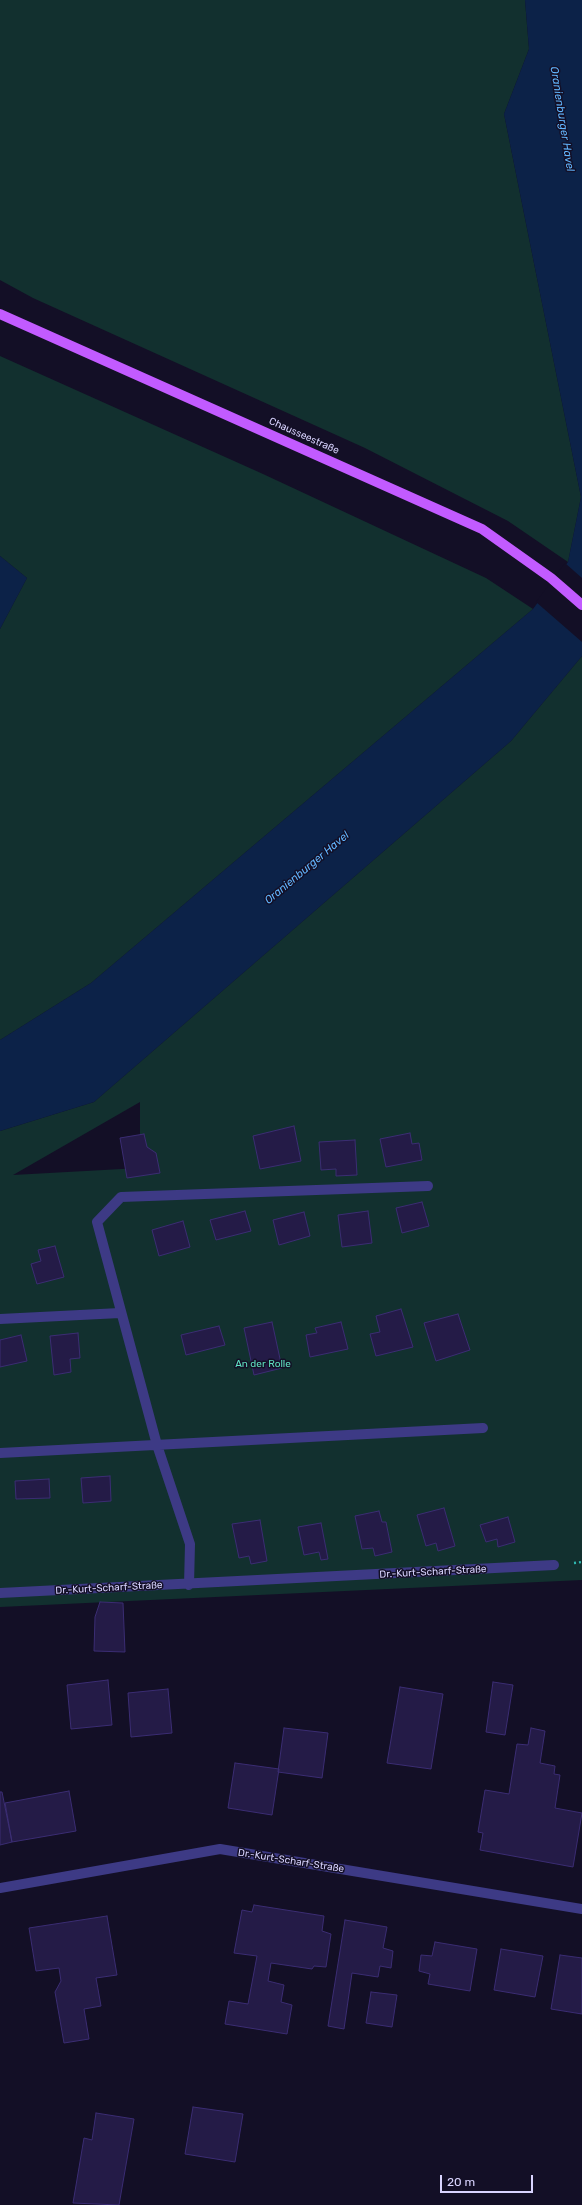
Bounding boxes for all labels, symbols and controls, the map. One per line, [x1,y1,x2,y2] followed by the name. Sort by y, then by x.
[547,66,577,172] water label: Oranienburger Havel
[267,415,341,457] street label: Chausseestraße
[262,829,352,907] water label: Oranienburger Havel
[235,1358,291,1370] park label: An der Rolle
[379,1563,487,1581] street label: Dr.-Kurt-Scharf-Straße
[55,1579,163,1597] street label: Dr.-Kurt-Scharf-Straße
[237,1847,345,1875] street label: Dr.-Kurt-Scharf-Straße
[442,2167,535,2193] scale bar
[447,2175,475,2189] text: 20 m

